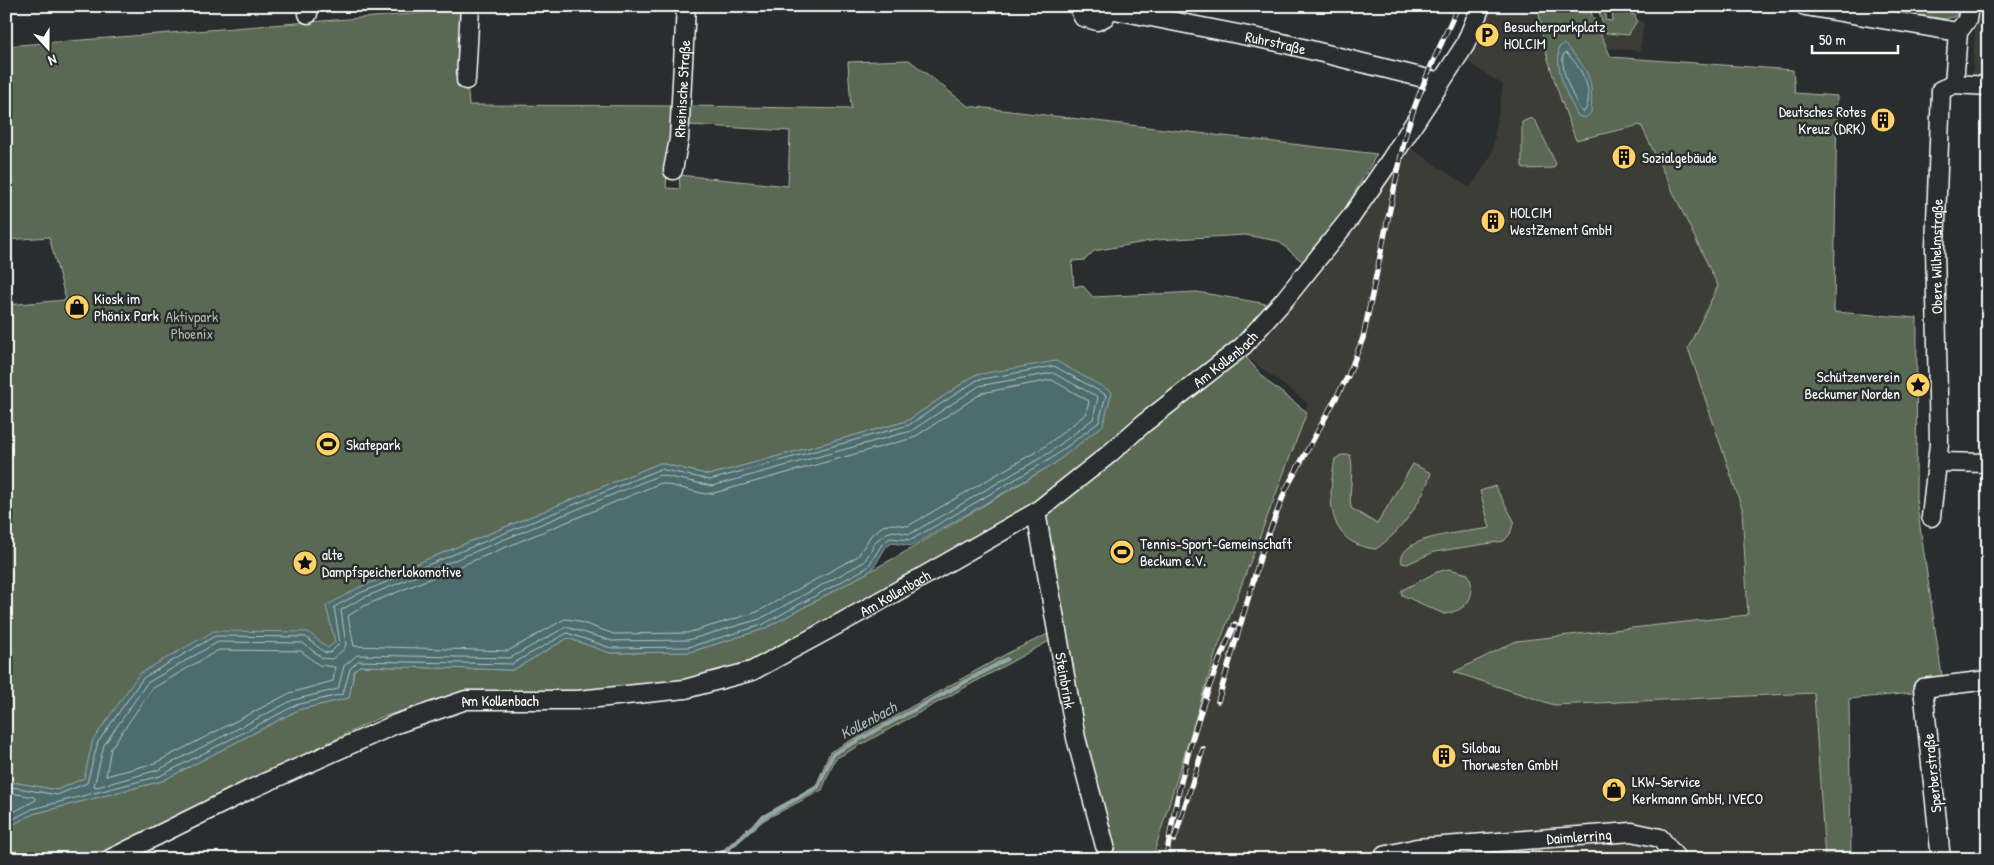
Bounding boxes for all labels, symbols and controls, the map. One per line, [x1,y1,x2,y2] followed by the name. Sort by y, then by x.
[1504,16,1606,54] place label: Besucherparkplatz HOLCIM
[22,22,72,72] north arrow
[1474,22,1500,48] parking icon: Besucherparkplatz HOLCIM
[1812,22,1898,54] scale bar
[1244,25,1308,59] street label: Ruhrstraße
[1819,29,1846,50] text: 50 m
[669,39,695,138] street label: Rheinische Straße
[45,50,60,71] text: N
[1779,101,1866,139] place label: Deutsches Rotes Kreuz (DRK)
[1870,107,1896,133] building icon: Deutsches Rotes Kreuz (DRK)
[1611,144,1637,170] building icon: Sozialgebäude
[1642,147,1717,168] place label: Sozialgebäude
[1924,198,1947,314] street label: Obere Wilhelmstraße
[1510,202,1612,240] place label: HOLCIM WestZement GmbH
[1480,208,1506,234] building icon: HOLCIM WestZement GmbH
[94,288,159,326] place label: Kiosk im Phönix Park
[64,294,90,320] shop icon: Kiosk im Phönix Park
[166,306,218,344] park label: Aktivpark Phoenix
[1188,326,1262,392] street label: Am Kollenbach
[1805,366,1900,404] place label: Schützenverein Beckumer Norden
[1905,372,1931,398] place icon: Schützenverein Beckumer Norden
[315,431,341,457] sports icon: Skatepark
[346,434,400,455] place label: Skatepark
[1140,533,1293,571] place label: Tennis-Sport-Gemeinschaft Beckum e.V.
[1109,539,1135,565] sports icon: Tennis-Sport-Gemeinschaft Beckum e.V.
[322,544,461,582] place label: alte Dampfspeicherlokomotive
[292,550,318,576] place icon: alte Dampfspeicherlokomotive
[856,564,934,621] street label: Am Kollenbach
[1051,651,1081,710] street label: Steinbrink
[457,689,539,712] street label: Am Kollenbach
[836,695,901,744] water label: Kollenbach
[1917,732,1947,814] street label: Sperberstraße
[1462,737,1558,775] place label: Silobau Thorwesten GmbH
[1431,743,1457,769] building icon: Silobau Thorwesten GmbH
[1632,771,1763,809] place label: LKW-Service Kerkmann GmbH, IVECO
[1601,777,1627,803] shop icon: LKW-Service Kerkmann GmbH, IVECO
[1546,823,1612,849] street label: Daimlerring

